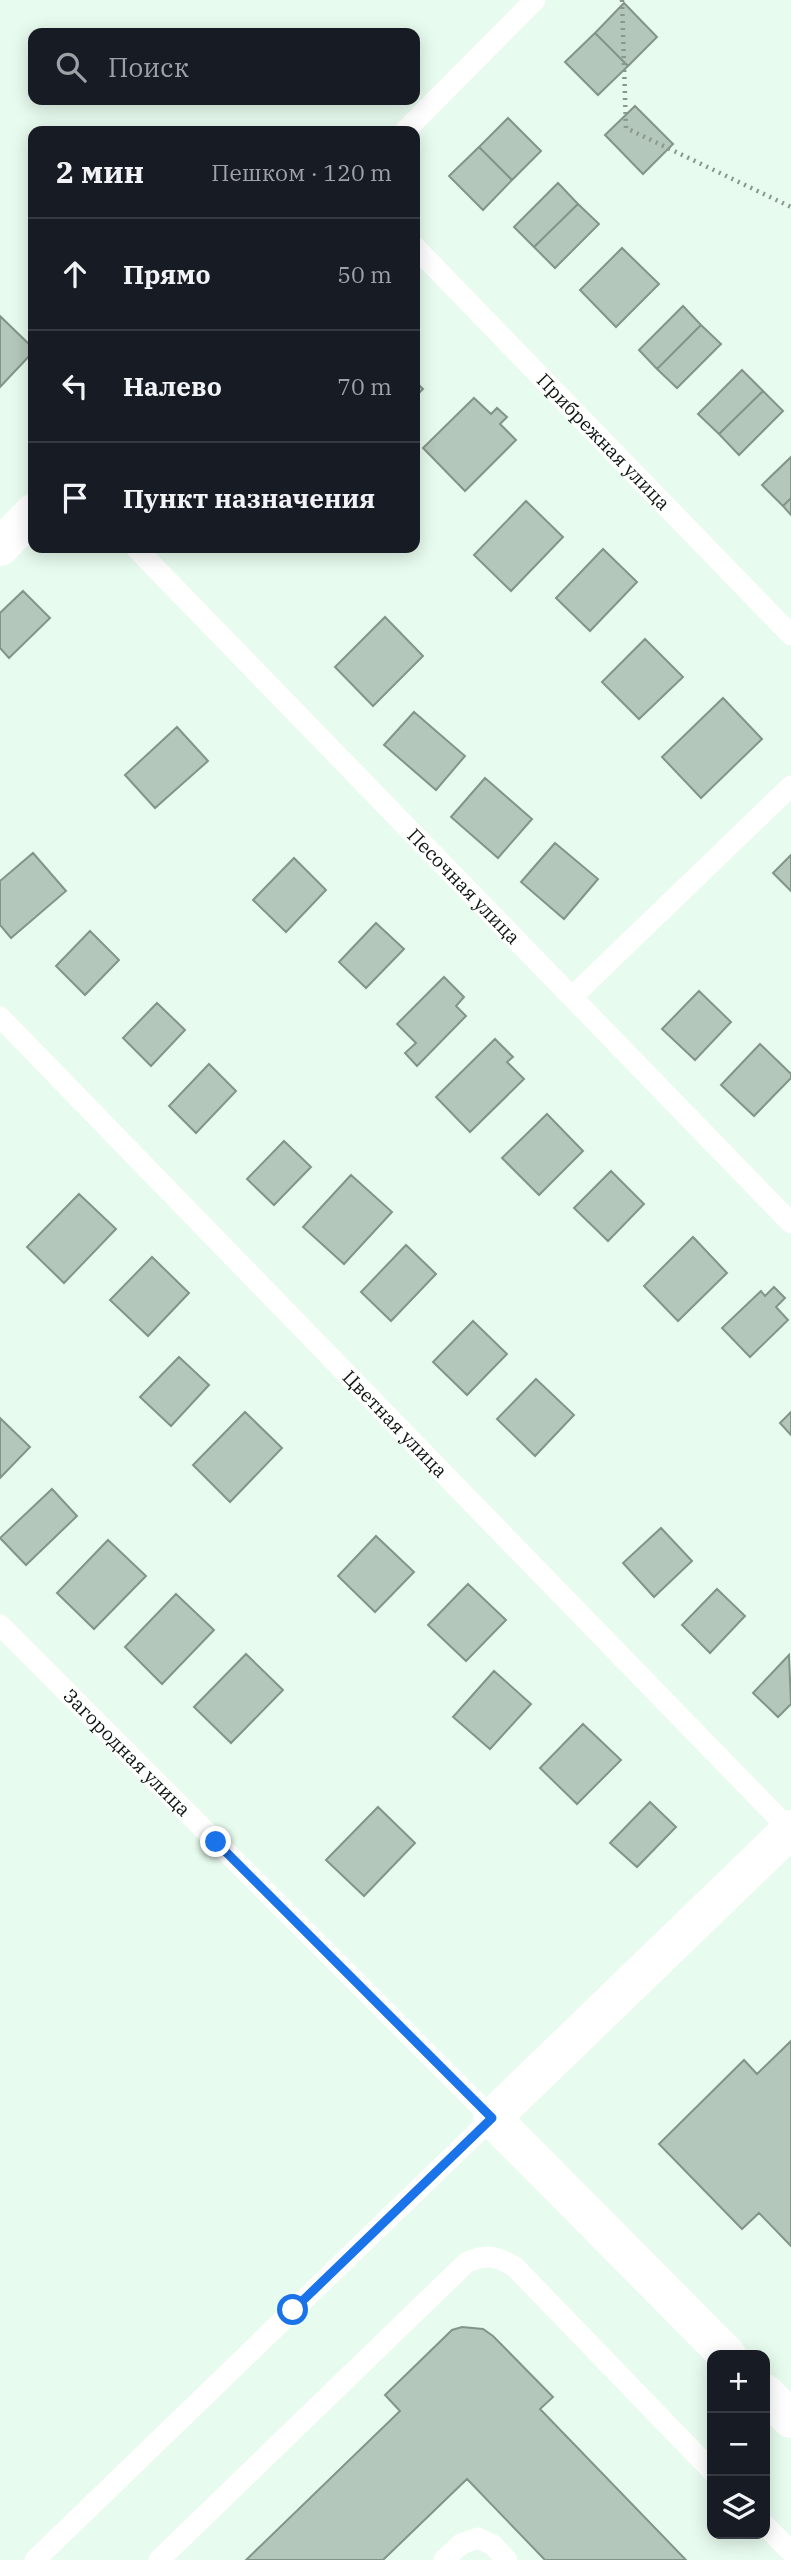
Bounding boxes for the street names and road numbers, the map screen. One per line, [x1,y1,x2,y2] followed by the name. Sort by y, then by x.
[532,368,675,515] street label: Прибрежная улица
[403,823,525,949] street label: Песочная улица
[338,1365,453,1482] street label: Цветная улица
[58,1684,196,1821] street label: Загородная улица

